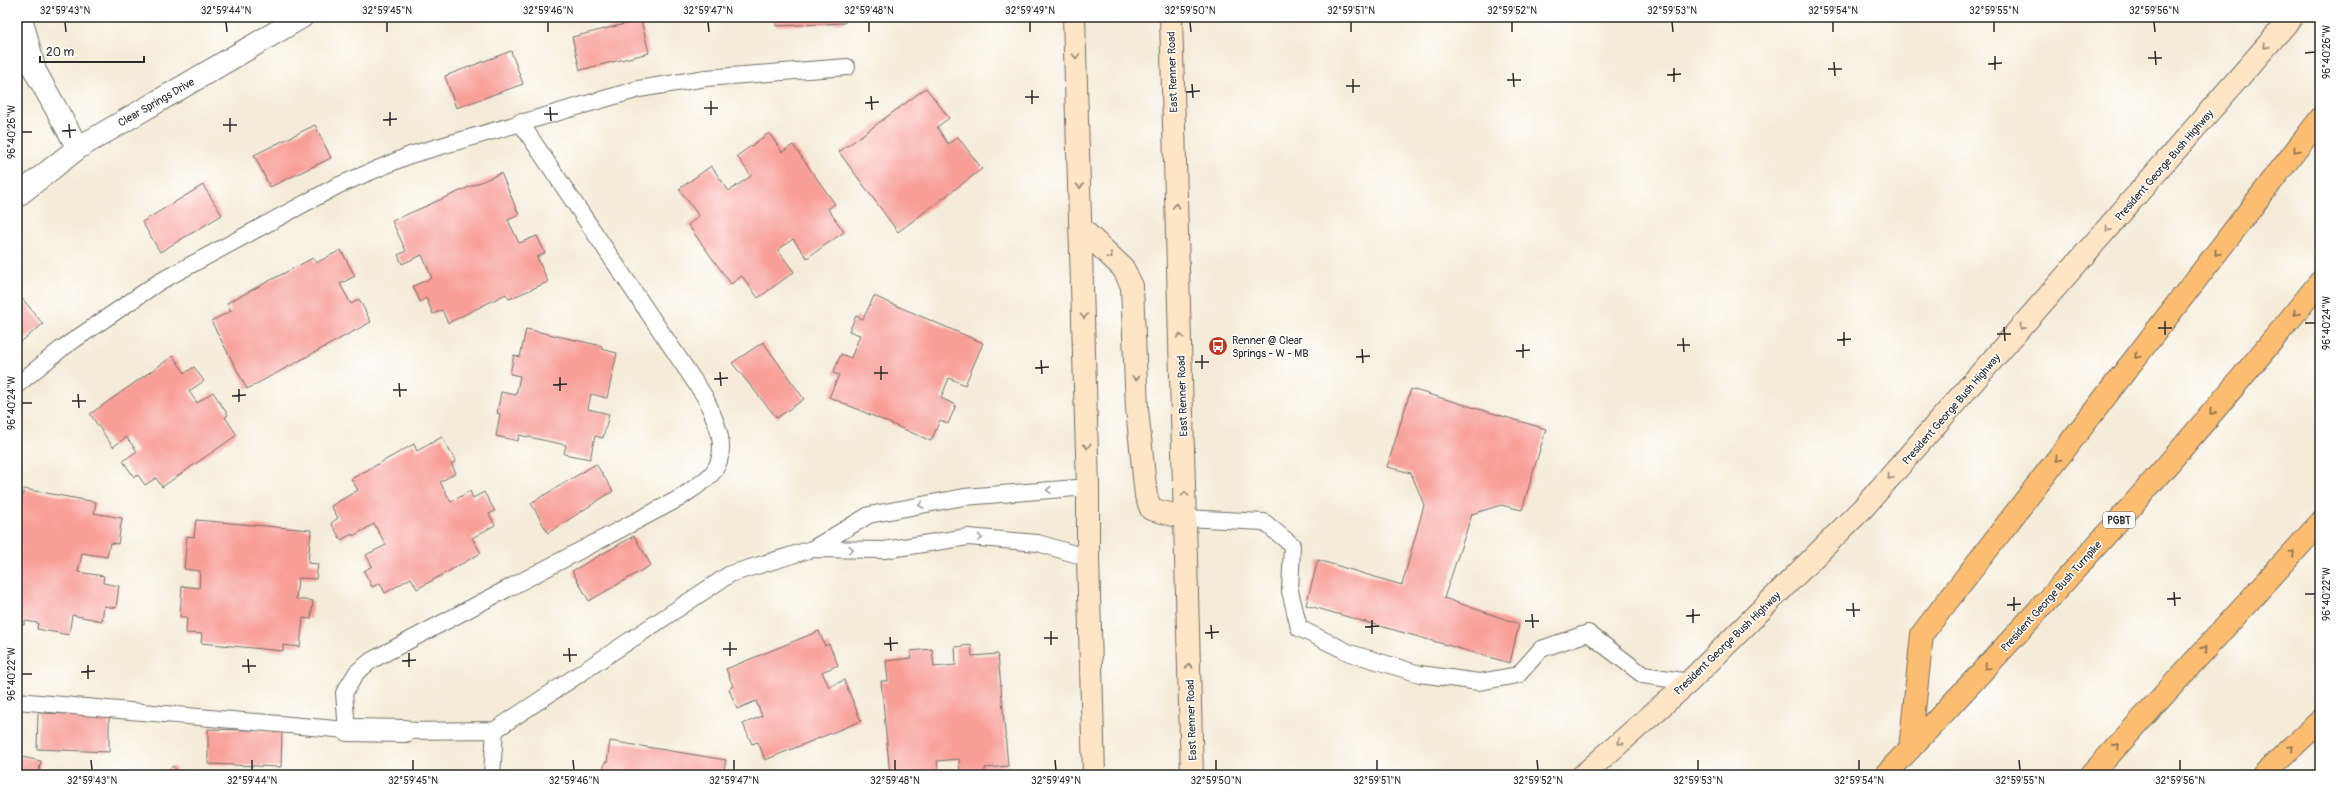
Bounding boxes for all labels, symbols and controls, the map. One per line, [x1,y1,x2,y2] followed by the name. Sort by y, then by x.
[40,5,90,17] text: 32°59'43"N
[201,5,251,17] text: 32°59'44"N
[362,5,412,17] text: 32°59'45"N
[523,5,574,17] text: 32°59'46"N
[683,5,733,17] text: 32°59'47"N
[844,5,894,17] text: 32°59'48"N
[1005,5,1055,17] text: 32°59'49"N
[1164,5,1216,17] text: 32°59'50"N
[1327,5,1375,17] text: 32°59'51"N
[1487,5,1537,17] text: 32°59'52"N
[1647,5,1697,17] text: 32°59'53"N
[1808,5,1858,17] text: 32°59'54"N
[1969,5,2019,17] text: 32°59'55"N
[2129,5,2179,17] text: 32°59'56"N
[2321,25,2333,79] text: 96°40'26"W
[1165,31,1180,113] street label: East Renner Road
[40,38,144,64] scale bar
[2264,42,2271,49] one-way arrow
[46,45,75,60] text: 20 m
[1071,53,1080,59] one-way arrow
[116,75,197,130] street label: Clear Springs Drive
[6,105,18,159] text: 96°40'26"W
[2113,107,2216,223] street label: President George Bush Highway
[2294,146,2301,153] one-way arrow
[1076,183,1084,189] one-way arrow
[1172,203,1180,209] one-way arrow
[2106,225,2113,232] one-way arrow
[2214,248,2221,255] one-way arrow
[1105,251,1113,258] one-way arrow
[2321,296,2333,350] text: 96°40'24"W
[2293,308,2300,315] one-way arrow
[1080,313,1088,319] one-way arrow
[2020,323,2027,330] one-way arrow
[1176,333,1184,339] one-way arrow
[1232,334,1309,360] place label: Renner @ Clear Springs - W - MB
[1207,335,1229,357] bus stop icon: Renner @ Clear Springs - W - MB
[1900,351,2003,467] street label: President George Bush Highway
[2135,351,2142,358] one-way arrow
[1175,355,1190,437] street label: East Renner Road
[1132,375,1140,381] one-way arrow
[6,376,18,430] text: 96°40'24"W
[2210,408,2217,415] one-way arrow
[1083,443,1091,449] one-way arrow
[2055,454,2062,461] one-way arrow
[1888,473,1895,480] one-way arrow
[1046,485,1052,494] one-way arrow
[1180,491,1189,497] one-way arrow
[917,500,924,509] one-way arrow
[2103,512,2135,528] road number: PGBT
[977,534,983,543] one-way arrow
[1998,538,2105,654] street label: President George Bush Turnpike
[848,545,854,553] one-way arrow
[2287,550,2294,558] one-way arrow
[2321,567,2333,621] text: 96°40'22"W
[1672,589,1783,698] street label: President George Bush Highway
[6,647,18,701] text: 96°40'22"W
[2199,647,2206,654] one-way arrow
[1984,662,1991,670] one-way arrow
[1185,663,1193,669] one-way arrow
[1184,679,1199,761] street label: East Renner Road
[1618,737,1625,744] one-way arrow
[2112,743,2120,751] one-way arrow
[2287,746,2294,753] one-way arrow
[67,775,117,787] text: 32°59'43"N
[227,775,277,787] text: 32°59'44"N
[388,775,438,787] text: 32°59'45"N
[549,775,600,787] text: 32°59'46"N
[709,775,759,787] text: 32°59'47"N
[870,775,920,787] text: 32°59'48"N
[1031,775,1081,787] text: 32°59'49"N
[1190,775,1242,787] text: 32°59'50"N
[1353,775,1401,787] text: 32°59'51"N
[1513,775,1563,787] text: 32°59'52"N
[1673,775,1723,787] text: 32°59'53"N
[1834,775,1884,787] text: 32°59'54"N
[1995,775,2045,787] text: 32°59'55"N
[2155,775,2205,787] text: 32°59'56"N

